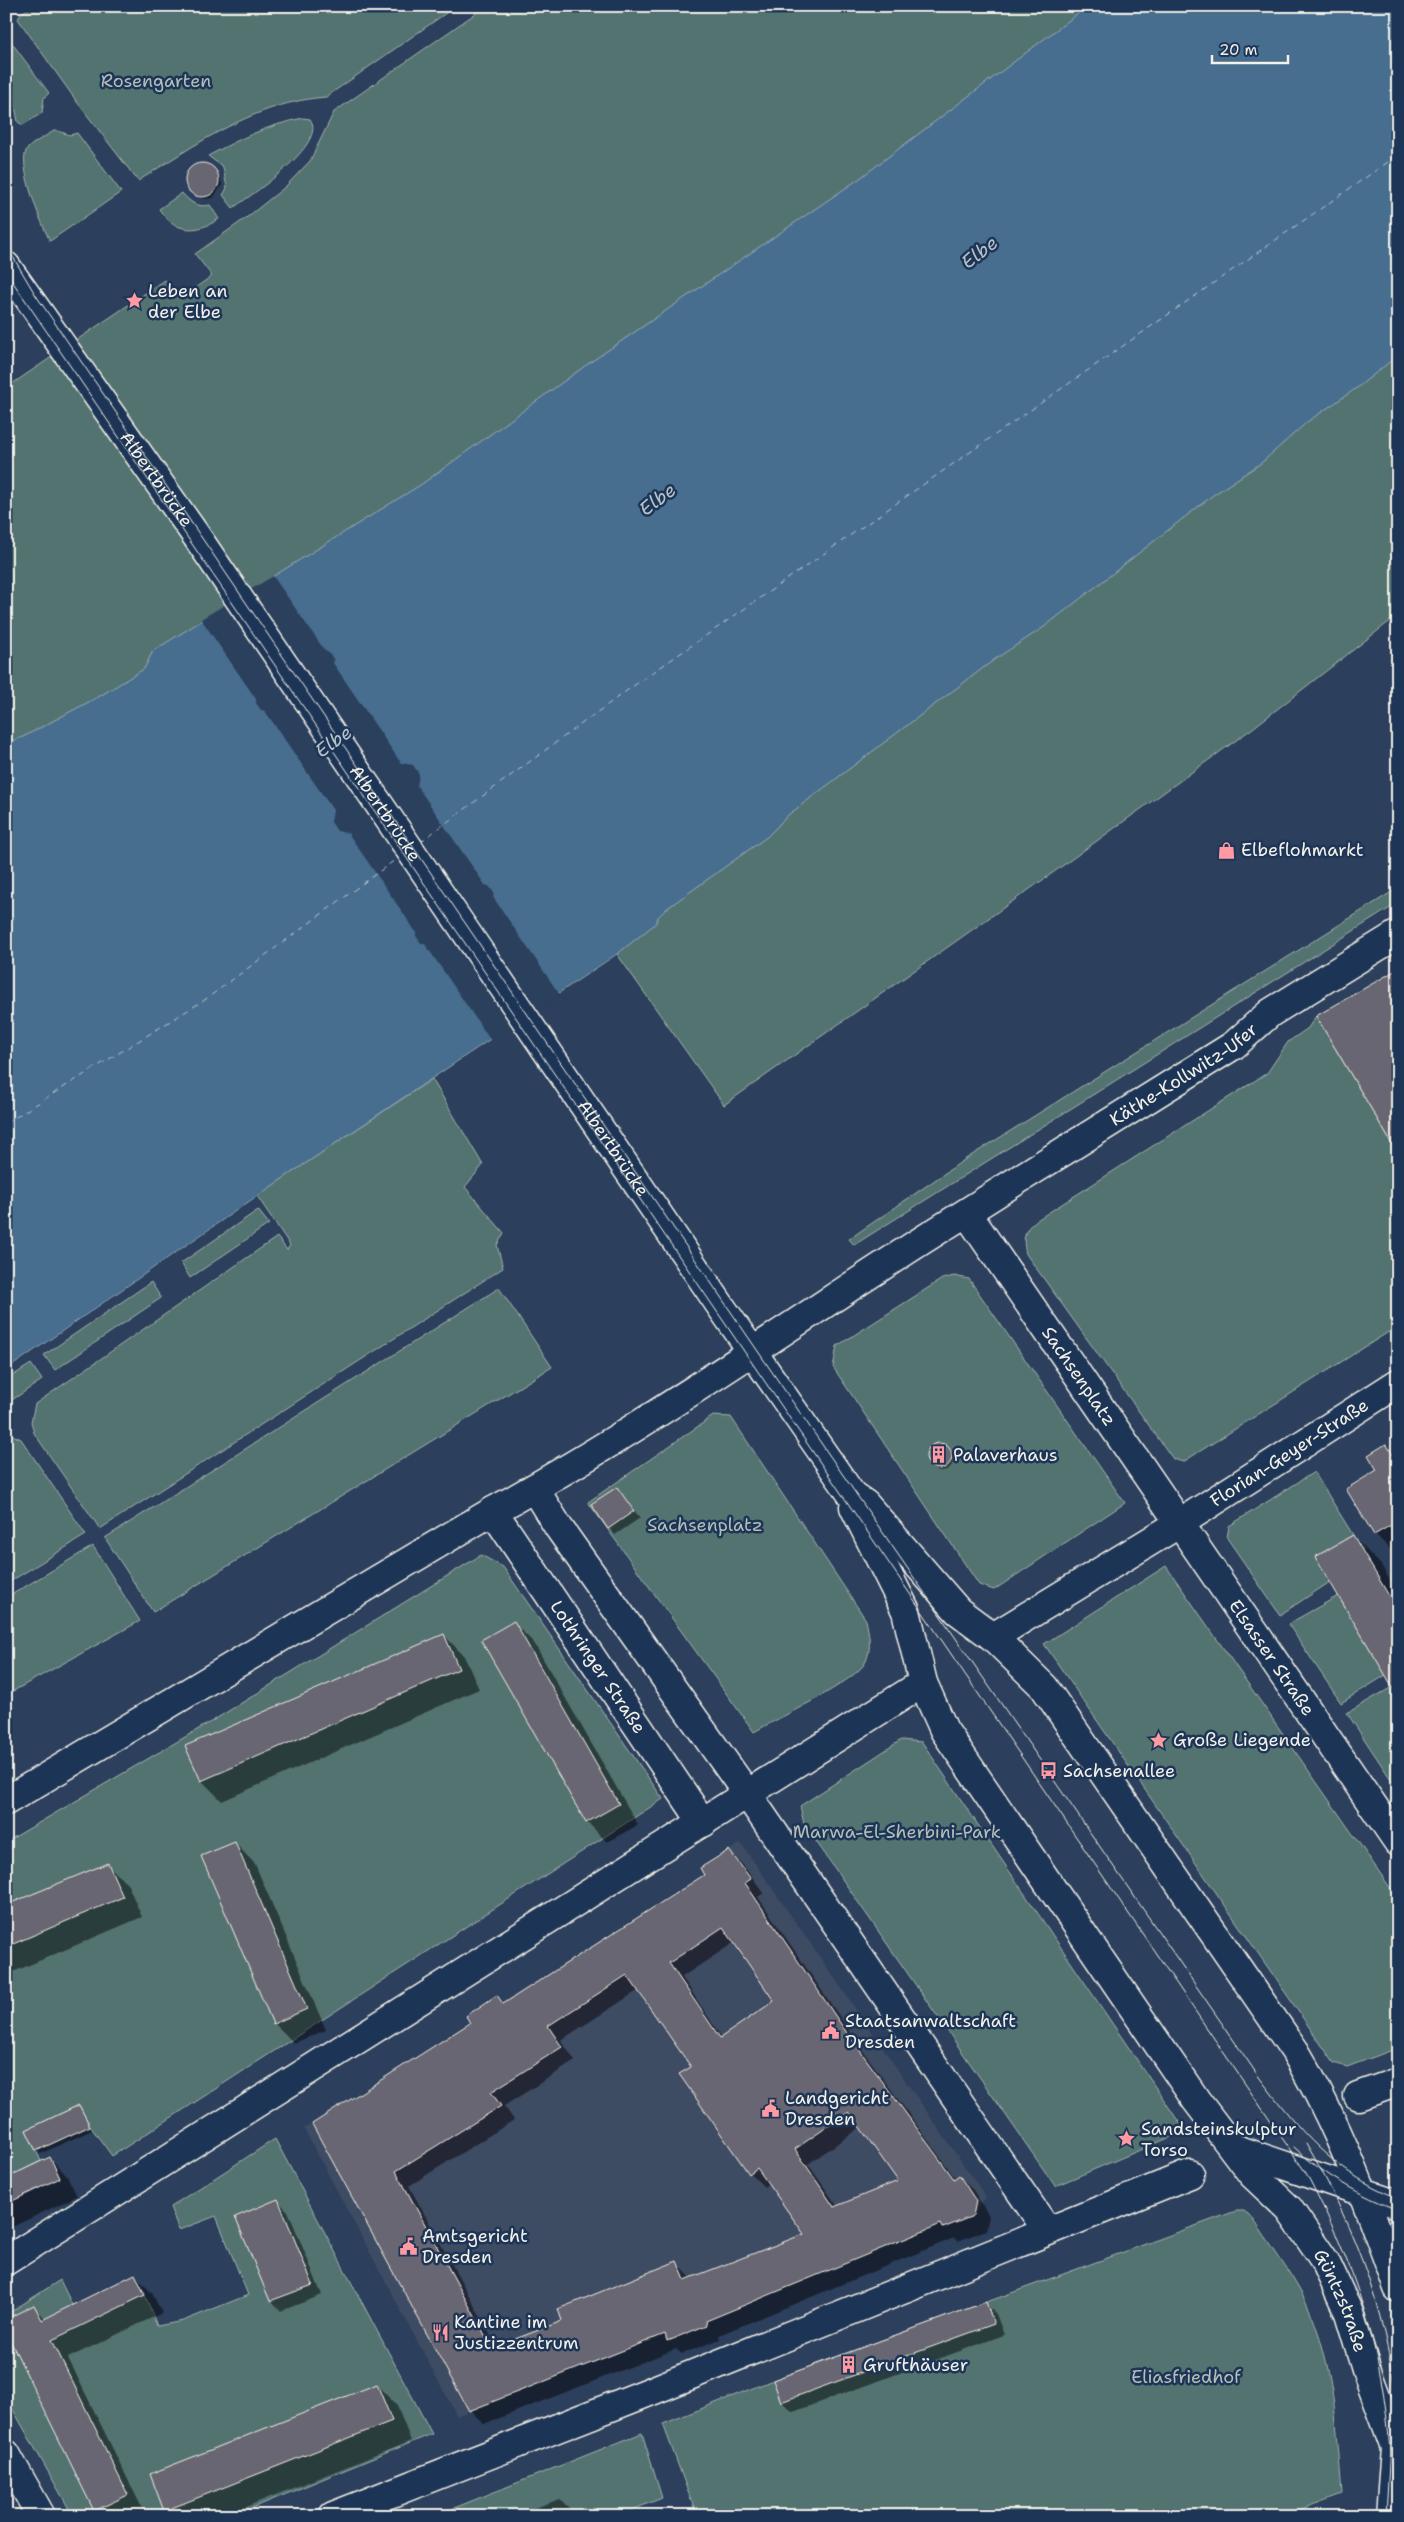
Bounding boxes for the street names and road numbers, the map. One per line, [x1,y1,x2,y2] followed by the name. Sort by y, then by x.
[114,427,199,532] street label: Albertbrücke
[344,760,427,867] street label: Albertbrücke
[1105,1018,1263,1132] street label: Käthe-Kollwitz-Ufer
[572,1095,655,1201] street label: Albertbrücke
[1036,1322,1121,1431] street label: Sachsenplatz
[1206,1393,1373,1512] street label: Florian-Geyer-Straße
[1223,1595,1320,1721] street label: Elsasser Straße
[545,1596,651,1738] street label: Lothringer Straße
[1308,2244,1372,2355] street label: Güntzstraße

